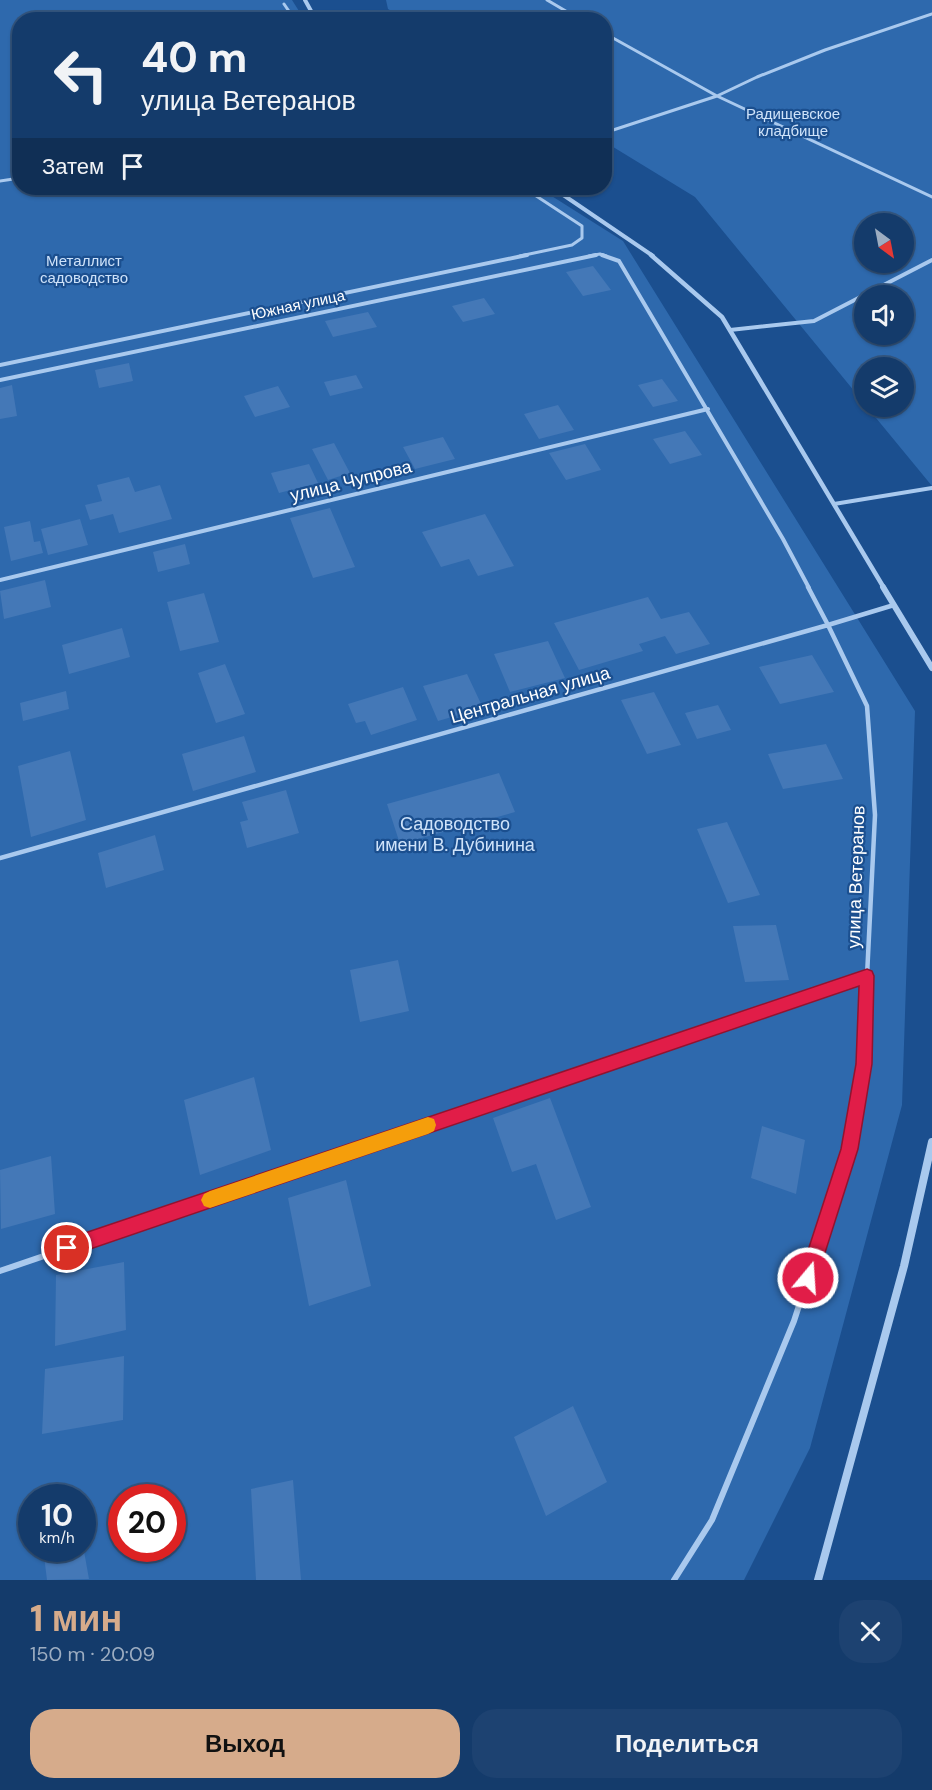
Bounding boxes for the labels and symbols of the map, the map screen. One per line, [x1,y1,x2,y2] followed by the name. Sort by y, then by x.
[746,104,840,141] park label: Радищевское кладбище
[854,213,914,273] north arrow
[40,251,128,288] park label: Металлист садоводство
[249,285,347,325] street label: Южная улица
[288,454,415,508] street label: улица Чупрова
[447,660,614,729] street label: Центральная улица
[842,805,870,949] street label: улица Ветеранов
[375,812,536,857] park label: Садоводство имени В. Дубинина
[41,1222,92,1273] pin
[776,1246,840,1310] position arrow
[108,1484,186,1562] speed limit sign: 20

